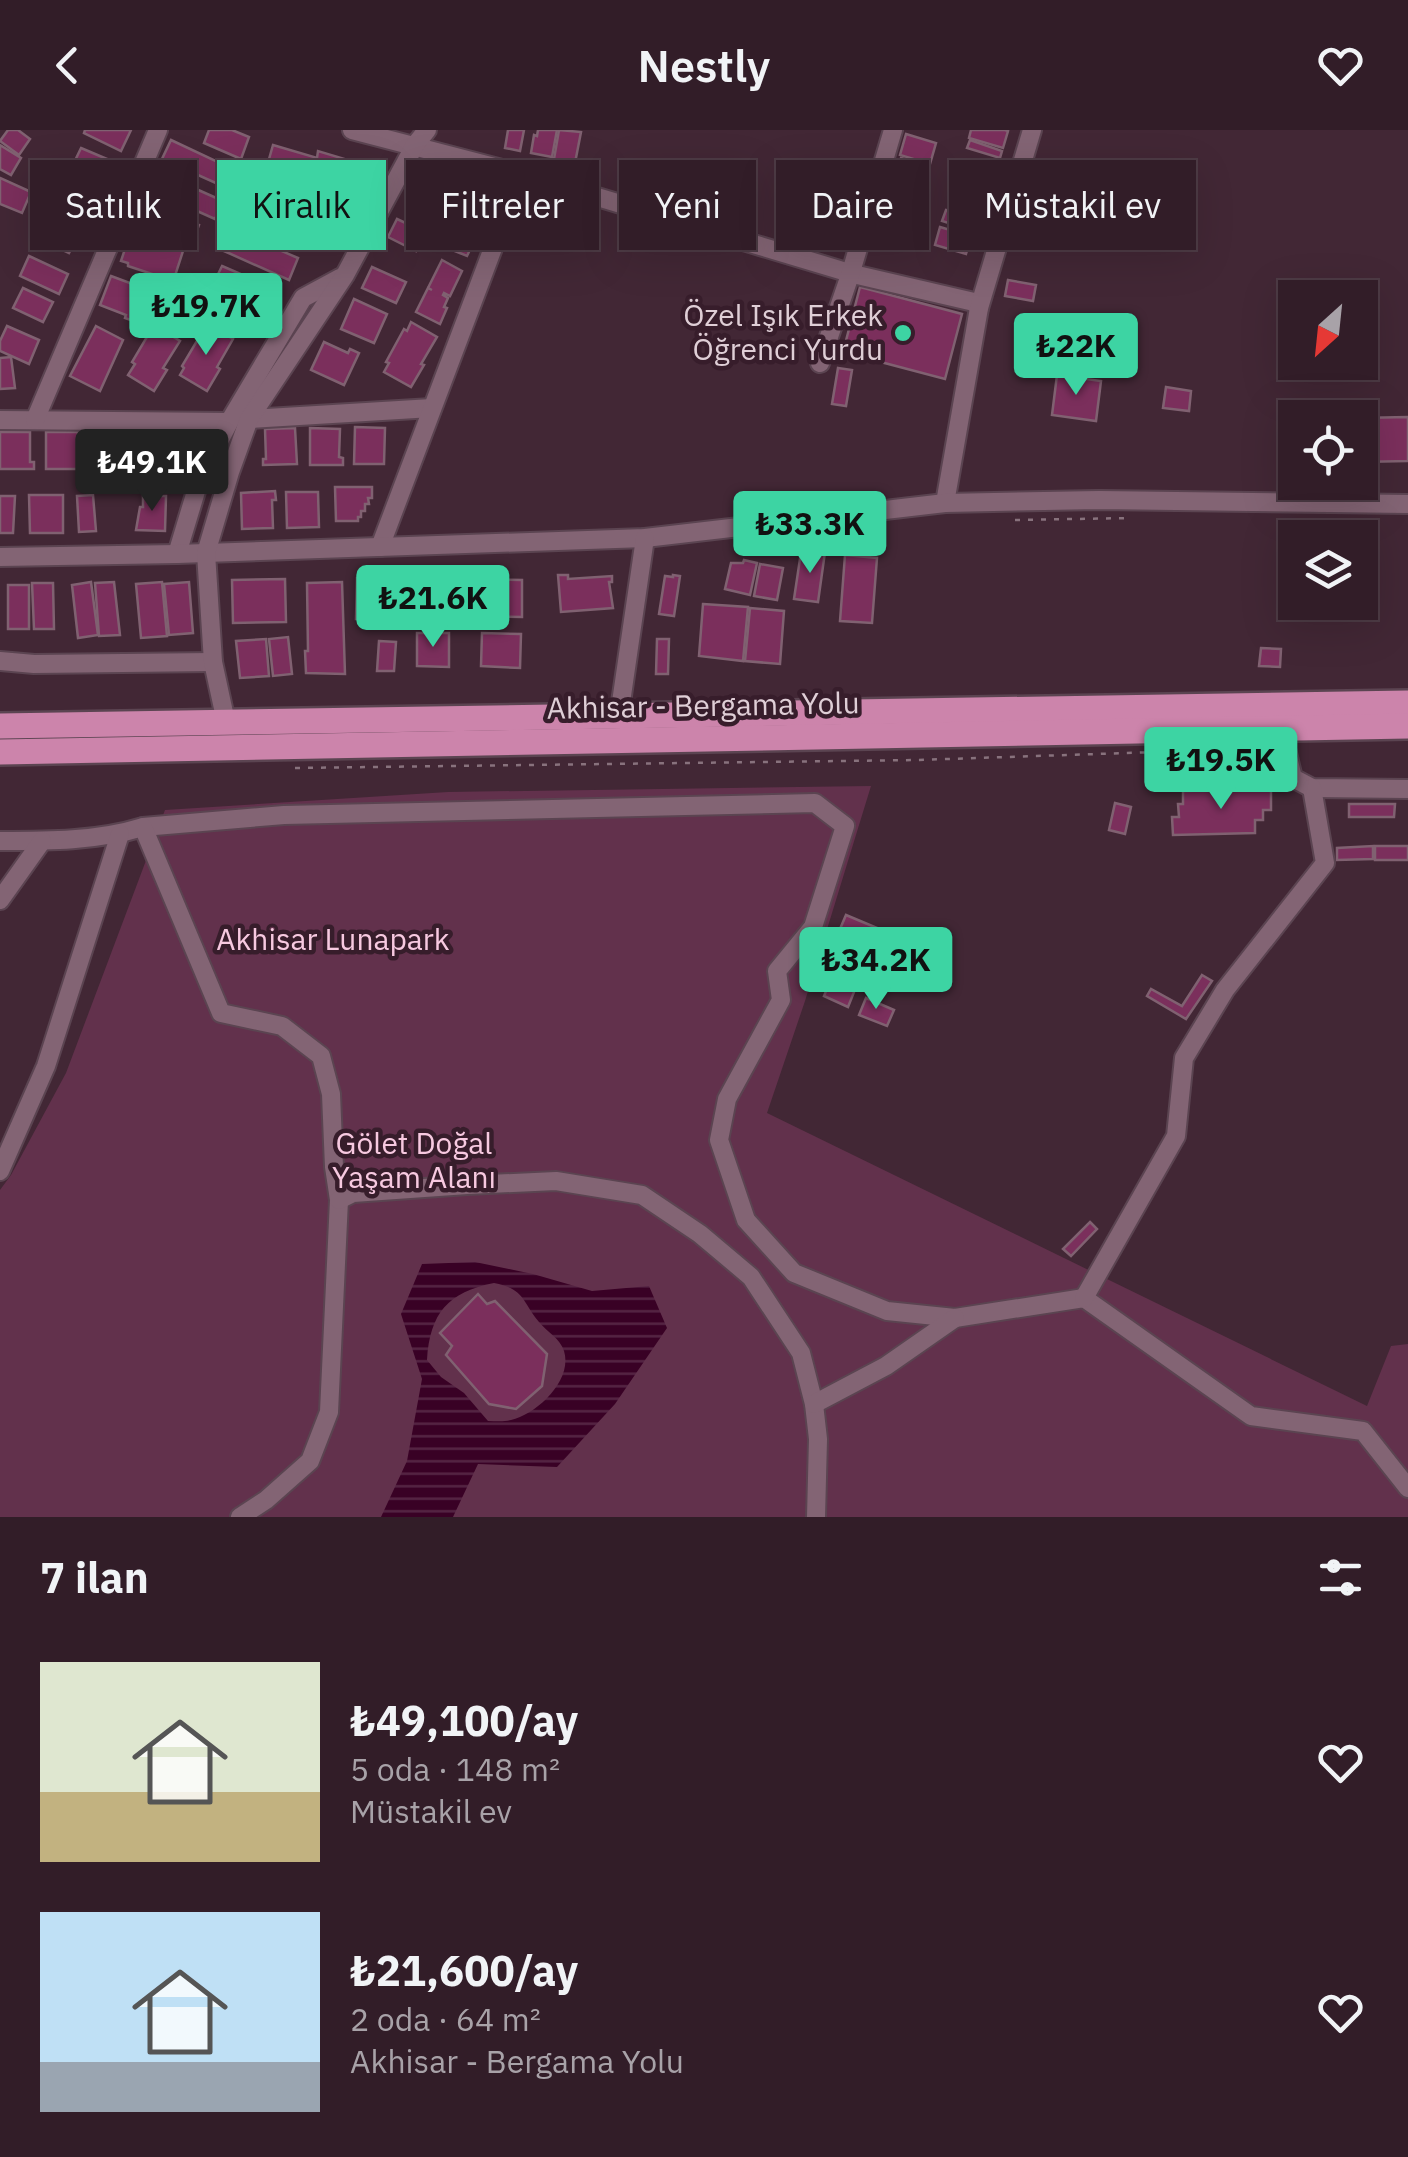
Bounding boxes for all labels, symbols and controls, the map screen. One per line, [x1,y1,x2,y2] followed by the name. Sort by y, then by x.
[638,36,770,94] text: Nestly
[40,38,95,93] icon: back
[1313,38,1368,93] icon: heart
[30,160,197,250] chip: Satılık
[217,160,386,250] chip: Kiralık
[406,160,599,250] chip: Filtreler
[619,160,756,250] chip: Yeni
[776,160,929,250] chip: Daire
[949,160,1196,250] chip: Müstakil ev
[125,273,287,358] pin: ₺19.7K
[1278,280,1378,380] north arrow
[1278,280,1378,620] map controls
[151,284,261,326] text: ₺19.7K
[683,295,883,368] place label: Özel Işık Erkek Öğrenci Yurdu
[1017,313,1135,398] pin: ₺22K
[892,322,914,344] marker: Özel Işık Erkek Öğrenci Yurdu
[1036,324,1116,366] text: ₺22K
[1278,400,1378,500] button: locate
[71,429,233,514] pin: ₺49.1K
[97,440,207,482] text: ₺49.1K
[729,491,891,576] pin: ₺33.3K
[755,502,865,544] text: ₺33.3K
[1278,520,1378,620] button: layers
[352,565,514,650] pin: ₺21.6K
[378,576,488,618] text: ₺21.6K
[546,682,860,727] street label: Akhisar - Bergama Yolu
[1140,727,1302,812] pin: ₺19.5K
[1166,738,1276,780] text: ₺19.5K
[216,919,450,958] park label: Akhisar Lunapark
[795,927,957,1012] pin: ₺34.2K
[821,938,931,980] text: ₺34.2K
[332,1123,496,1196] park label: Gölet Doğal Yaşam Alanı
[40,1550,149,1605] text: 7 ilan
[1313,1550,1368,1605] icon: filters
[350,1693,578,1748] text: ₺49,100/ay
[120,1702,240,1822] icon: home
[1313,1735,1368,1790] icon: heart
[350,1748,560,1790] text: 5 oda · 148 m²
[350,1790,512,1832] text: Müstakil ev
[350,1943,578,1998] text: ₺21,600/ay
[120,1952,240,2072] icon: home
[1313,1985,1368,2040] icon: heart
[350,1998,541,2040] text: 2 oda · 64 m²
[350,2040,684,2082] text: Akhisar - Bergama Yolu

